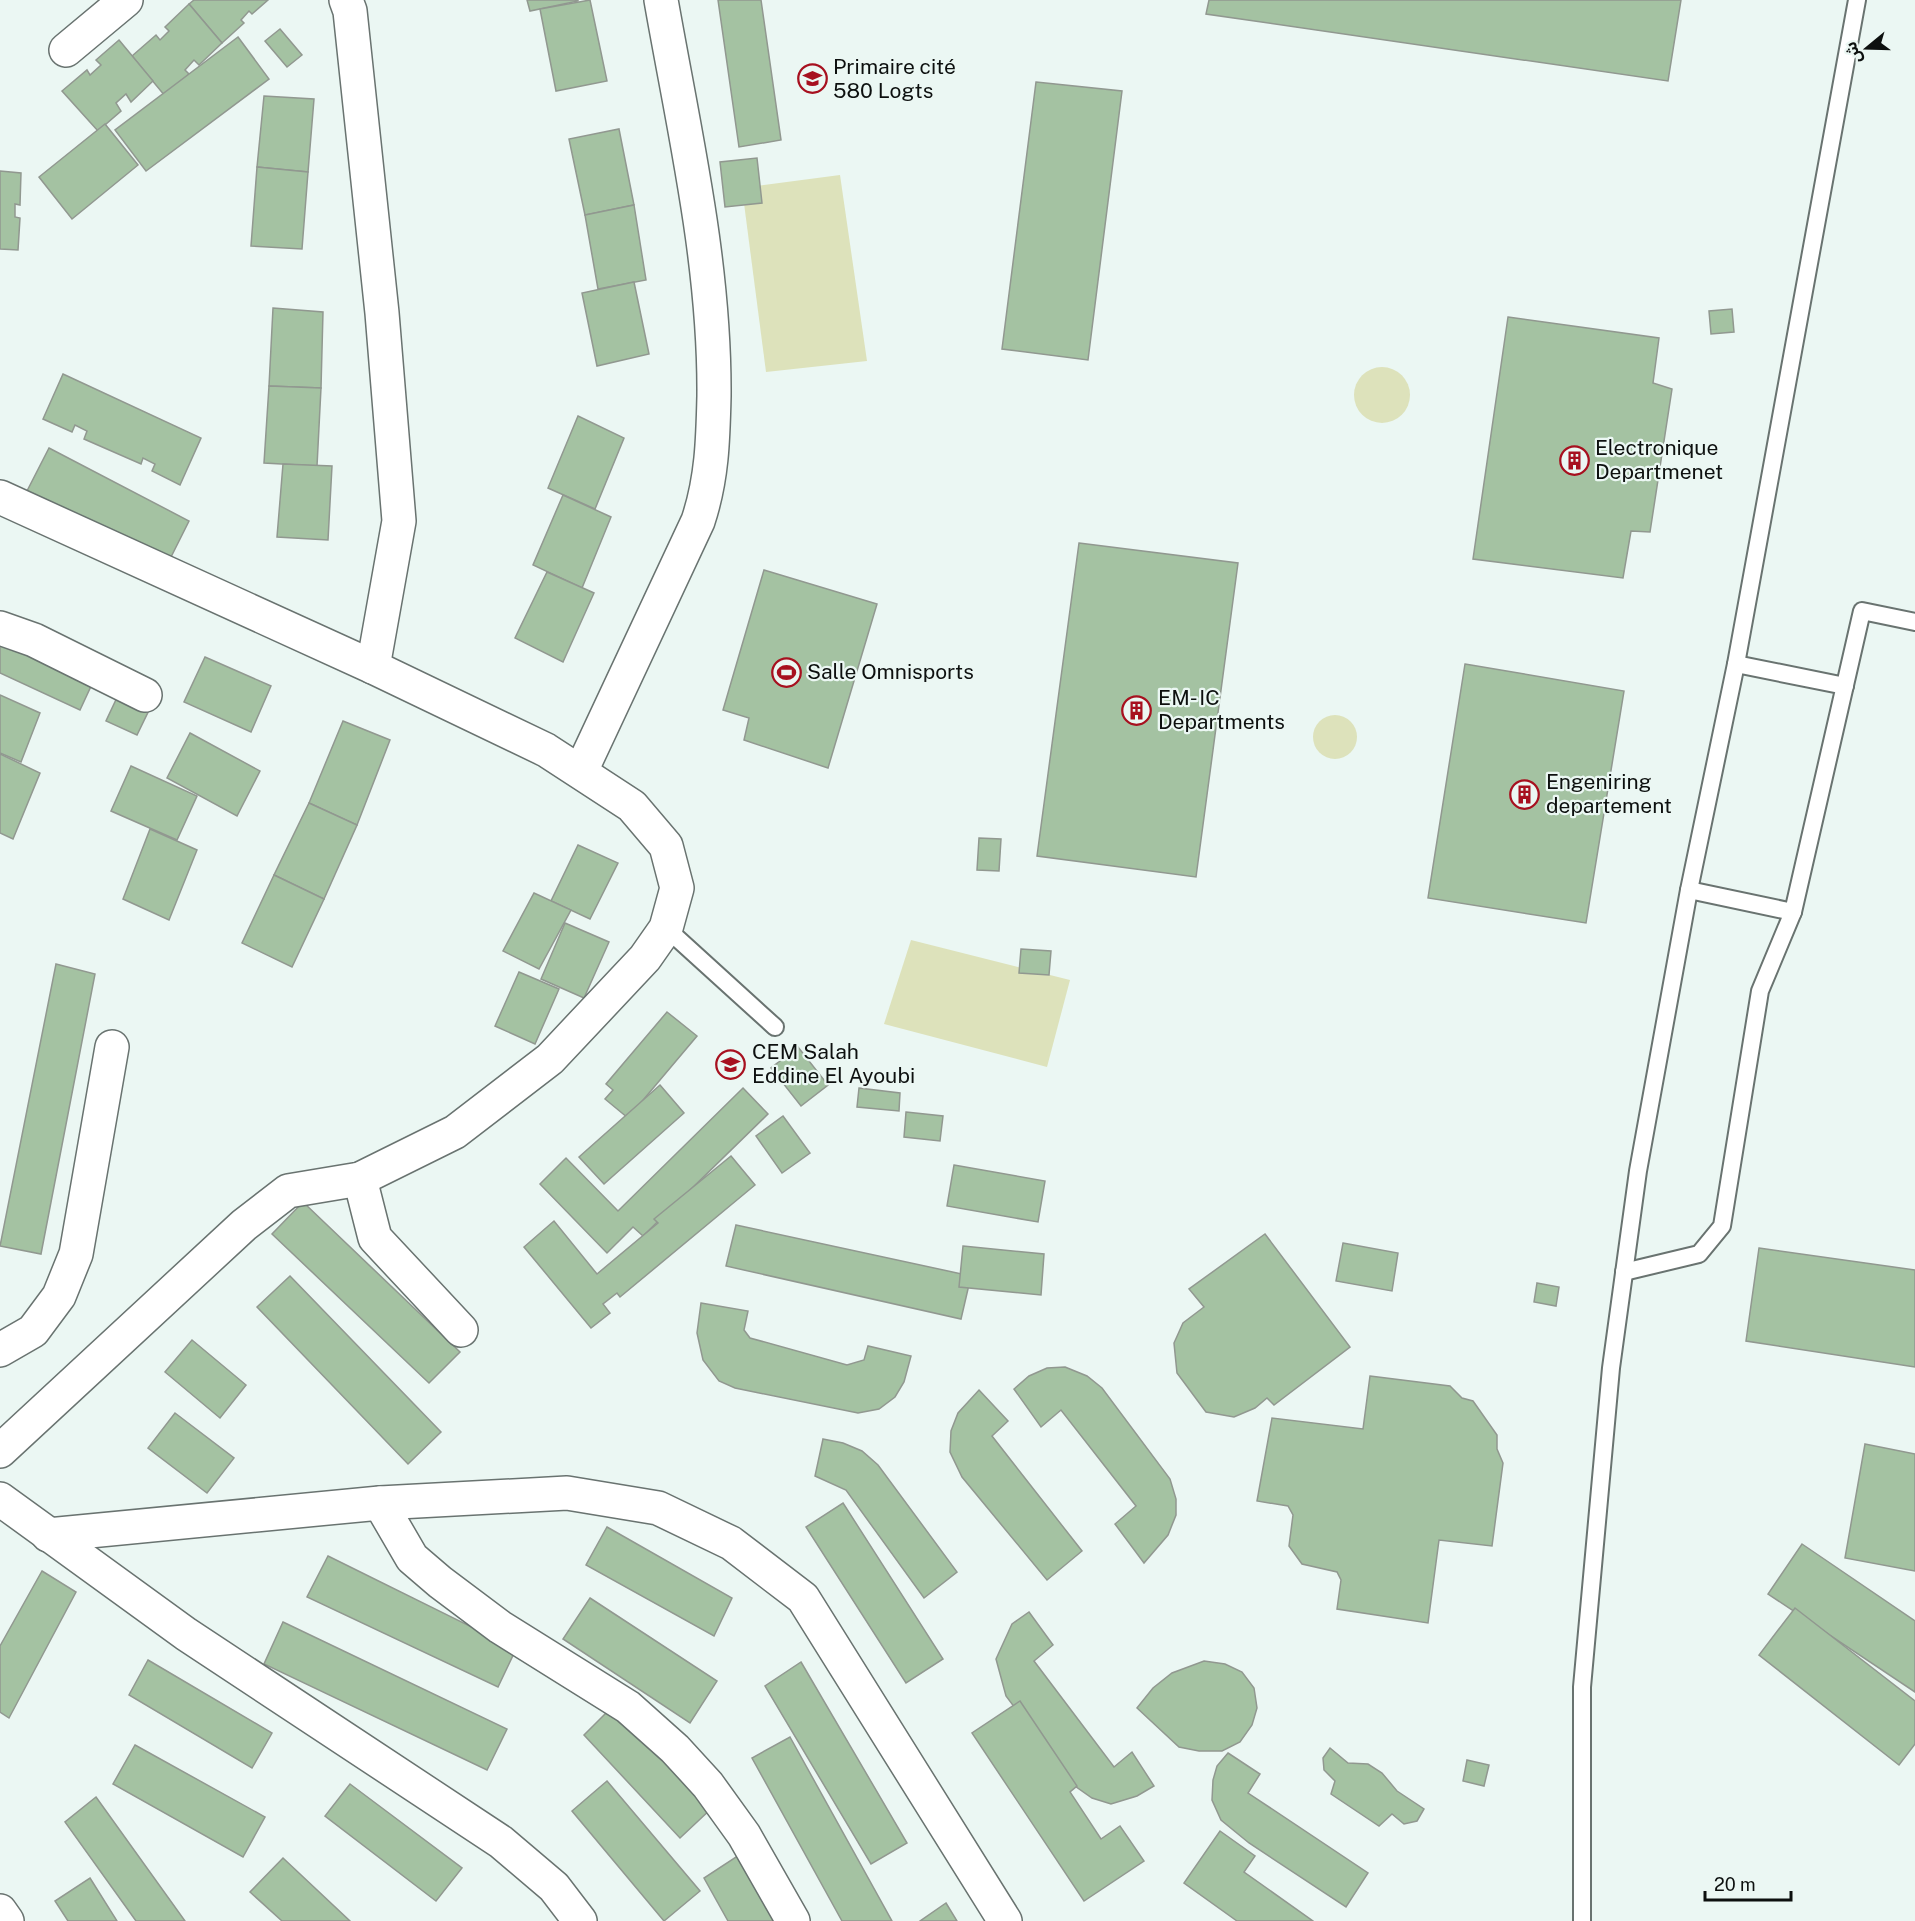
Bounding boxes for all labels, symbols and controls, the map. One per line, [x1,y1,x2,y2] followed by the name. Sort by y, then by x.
[1837,18,1897,78] north arrow
[1841,39,1866,66] text: ش
[833,54,956,103] place label: Primaire cité 580 Logts
[796,63,828,95] school or university icon: Primaire cité 580 Logts
[1595,435,1723,484] place label: Electronique Departmenet
[1558,444,1590,476] building icon: Electronique Departmenet
[770,656,802,688] sports icon: Salle Omnisports
[807,659,974,684] place label: Salle Omnisports
[1158,685,1285,734] place label: EM- IC Departments
[1121,694,1153,726] building icon: EM- IC Departments
[1546,769,1672,818] place label: Engeniring departement
[1509,778,1541,810] building icon: Engeniring departement
[752,1039,915,1088] place label: CEM Salah Eddine El Ayoubi
[715,1048,747,1080] school or university icon: CEM Salah Eddine El Ayoubi
[1705,1864,1790,1902] scale bar
[1714,1874,1756,1895] text: 20 m

